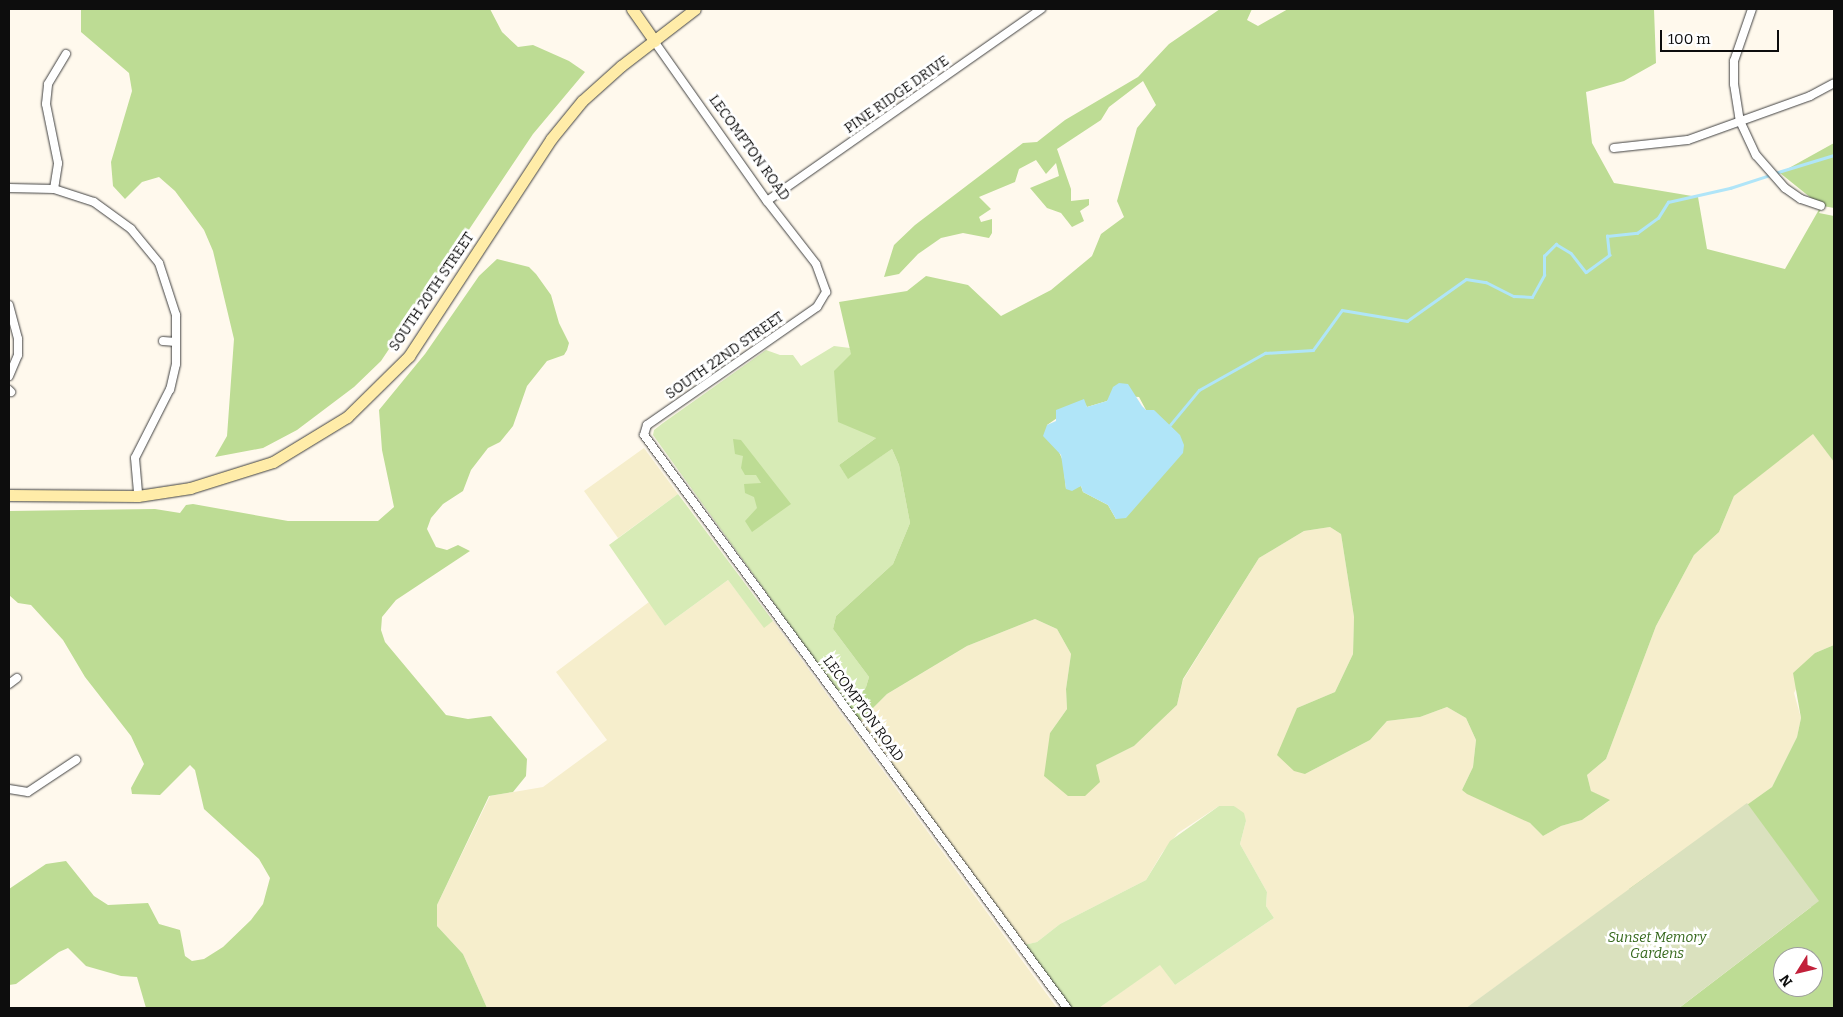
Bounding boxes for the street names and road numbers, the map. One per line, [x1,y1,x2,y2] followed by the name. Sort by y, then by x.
[842,53,952,137] street label: PINE RIDGE DRIVE
[705,92,793,204] street label: LECOMPTON ROAD
[386,229,478,355] street label: SOUTH 20TH STREET
[663,309,787,403] street label: SOUTH 22ND STREET
[819,653,907,765] street label: LECOMPTON ROAD

